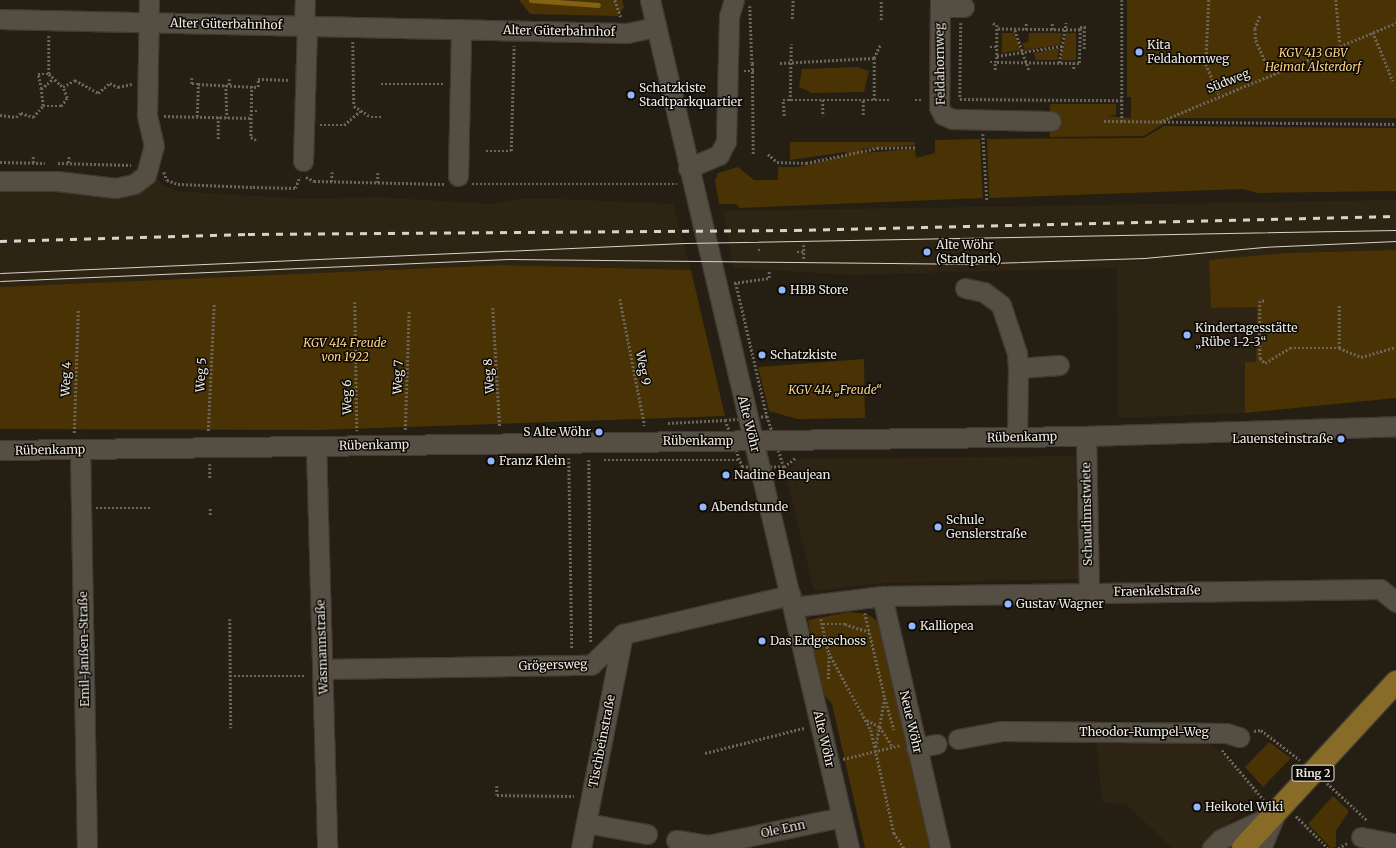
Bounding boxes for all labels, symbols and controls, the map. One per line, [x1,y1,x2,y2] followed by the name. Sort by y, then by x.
[170,16,282,32] street label: Alter Güterbahnhof
[503,23,615,39] street label: Alter Güterbahnhof
[932,23,948,105] street label: Feldahornweg
[1147,38,1229,66] place label: Kita Feldahornweg
[1265,46,1361,74] park label: KGV 413 GBV Heimat Alsterdorf
[1134,47,1144,57] marker: Kita Feldahornweg
[1204,66,1252,96] street label: Südweg
[639,81,742,109] place label: Schatzkiste Stadtparkquartier
[626,90,636,100] marker: Schatzkiste Stadtparkquartier
[936,238,1001,266] place label: Alte Wöhr (Stadtpark)
[921,246,933,258] marker: Alte Wöhr (Stadtpark)
[790,283,848,297] place label: HBB Store
[777,285,787,295] marker: HBB Store
[1195,321,1297,349] place label: Kindertagesstätte „Rübe 1-2-3“
[1182,330,1192,340] marker: Kindertagesstätte „Rübe 1-2-3“
[303,336,387,364] park label: KGV 414 Freude von 1922
[770,348,837,362] place label: Schatzkiste
[633,349,653,387] street label: Weg 9
[757,350,767,360] marker: Schatzkiste
[193,357,209,393] street label: Weg 5
[481,358,497,394] street label: Weg 8
[390,359,406,395] street label: Weg 7
[58,361,74,397] street label: Weg 4
[339,379,355,415] street label: Weg 6
[788,383,882,397] park label: KGV 414 „Freude“
[735,394,763,454] street label: Alte Wöhr
[523,425,591,439] place label: S Alte Wöhr
[594,427,604,437] marker: S Alte Wöhr
[987,429,1057,445] street label: Rübenkamp
[1232,432,1333,446] place label: Lauensteinstraße
[663,434,733,448] street label: Rübenkamp
[1336,434,1346,444] marker: Lauensteinstraße
[339,437,409,453] street label: Rübenkamp
[15,442,85,458] street label: Rübenkamp
[499,454,566,468] place label: Franz Klein
[486,456,496,466] marker: Franz Klein
[1079,462,1095,566] street label: Schaudinnstwiete
[734,468,830,482] place label: Nadine Beaujean
[721,470,731,480] marker: Nadine Beaujean
[711,500,788,514] place label: Abendstunde
[698,502,708,512] marker: Abendstunde
[946,513,1027,541] place label: Schule Genslerstraße
[933,522,943,532] marker: Schule Genslerstraße
[1113,583,1201,599] street label: Fraenkelstraße
[76,591,92,707] street label: Emil-Janßen-Straße
[1016,597,1104,611] place label: Gustav Wagner
[313,599,331,695] street label: Wasmannstraße
[1003,599,1013,609] marker: Gustav Wagner
[920,619,974,633] place label: Kalliopea
[907,621,917,631] marker: Kalliopea
[770,634,866,648] place label: Das Erdgeschoss
[757,636,767,646] marker: Das Erdgeschoss
[518,657,588,673] street label: Grögersweg
[897,689,925,755] street label: Neue Wöhr
[586,693,618,789] street label: Tischbeinstraße
[810,709,838,769] street label: Alte Wöhr
[1079,725,1209,739] street label: Theodor-Rumpel-Weg
[1291,764,1335,782] road number: Ring 2
[1205,800,1283,814] place label: Heikotel Wiki
[1192,802,1202,812] marker: Heikotel Wiki
[760,817,806,841] street label: Ole Enn

